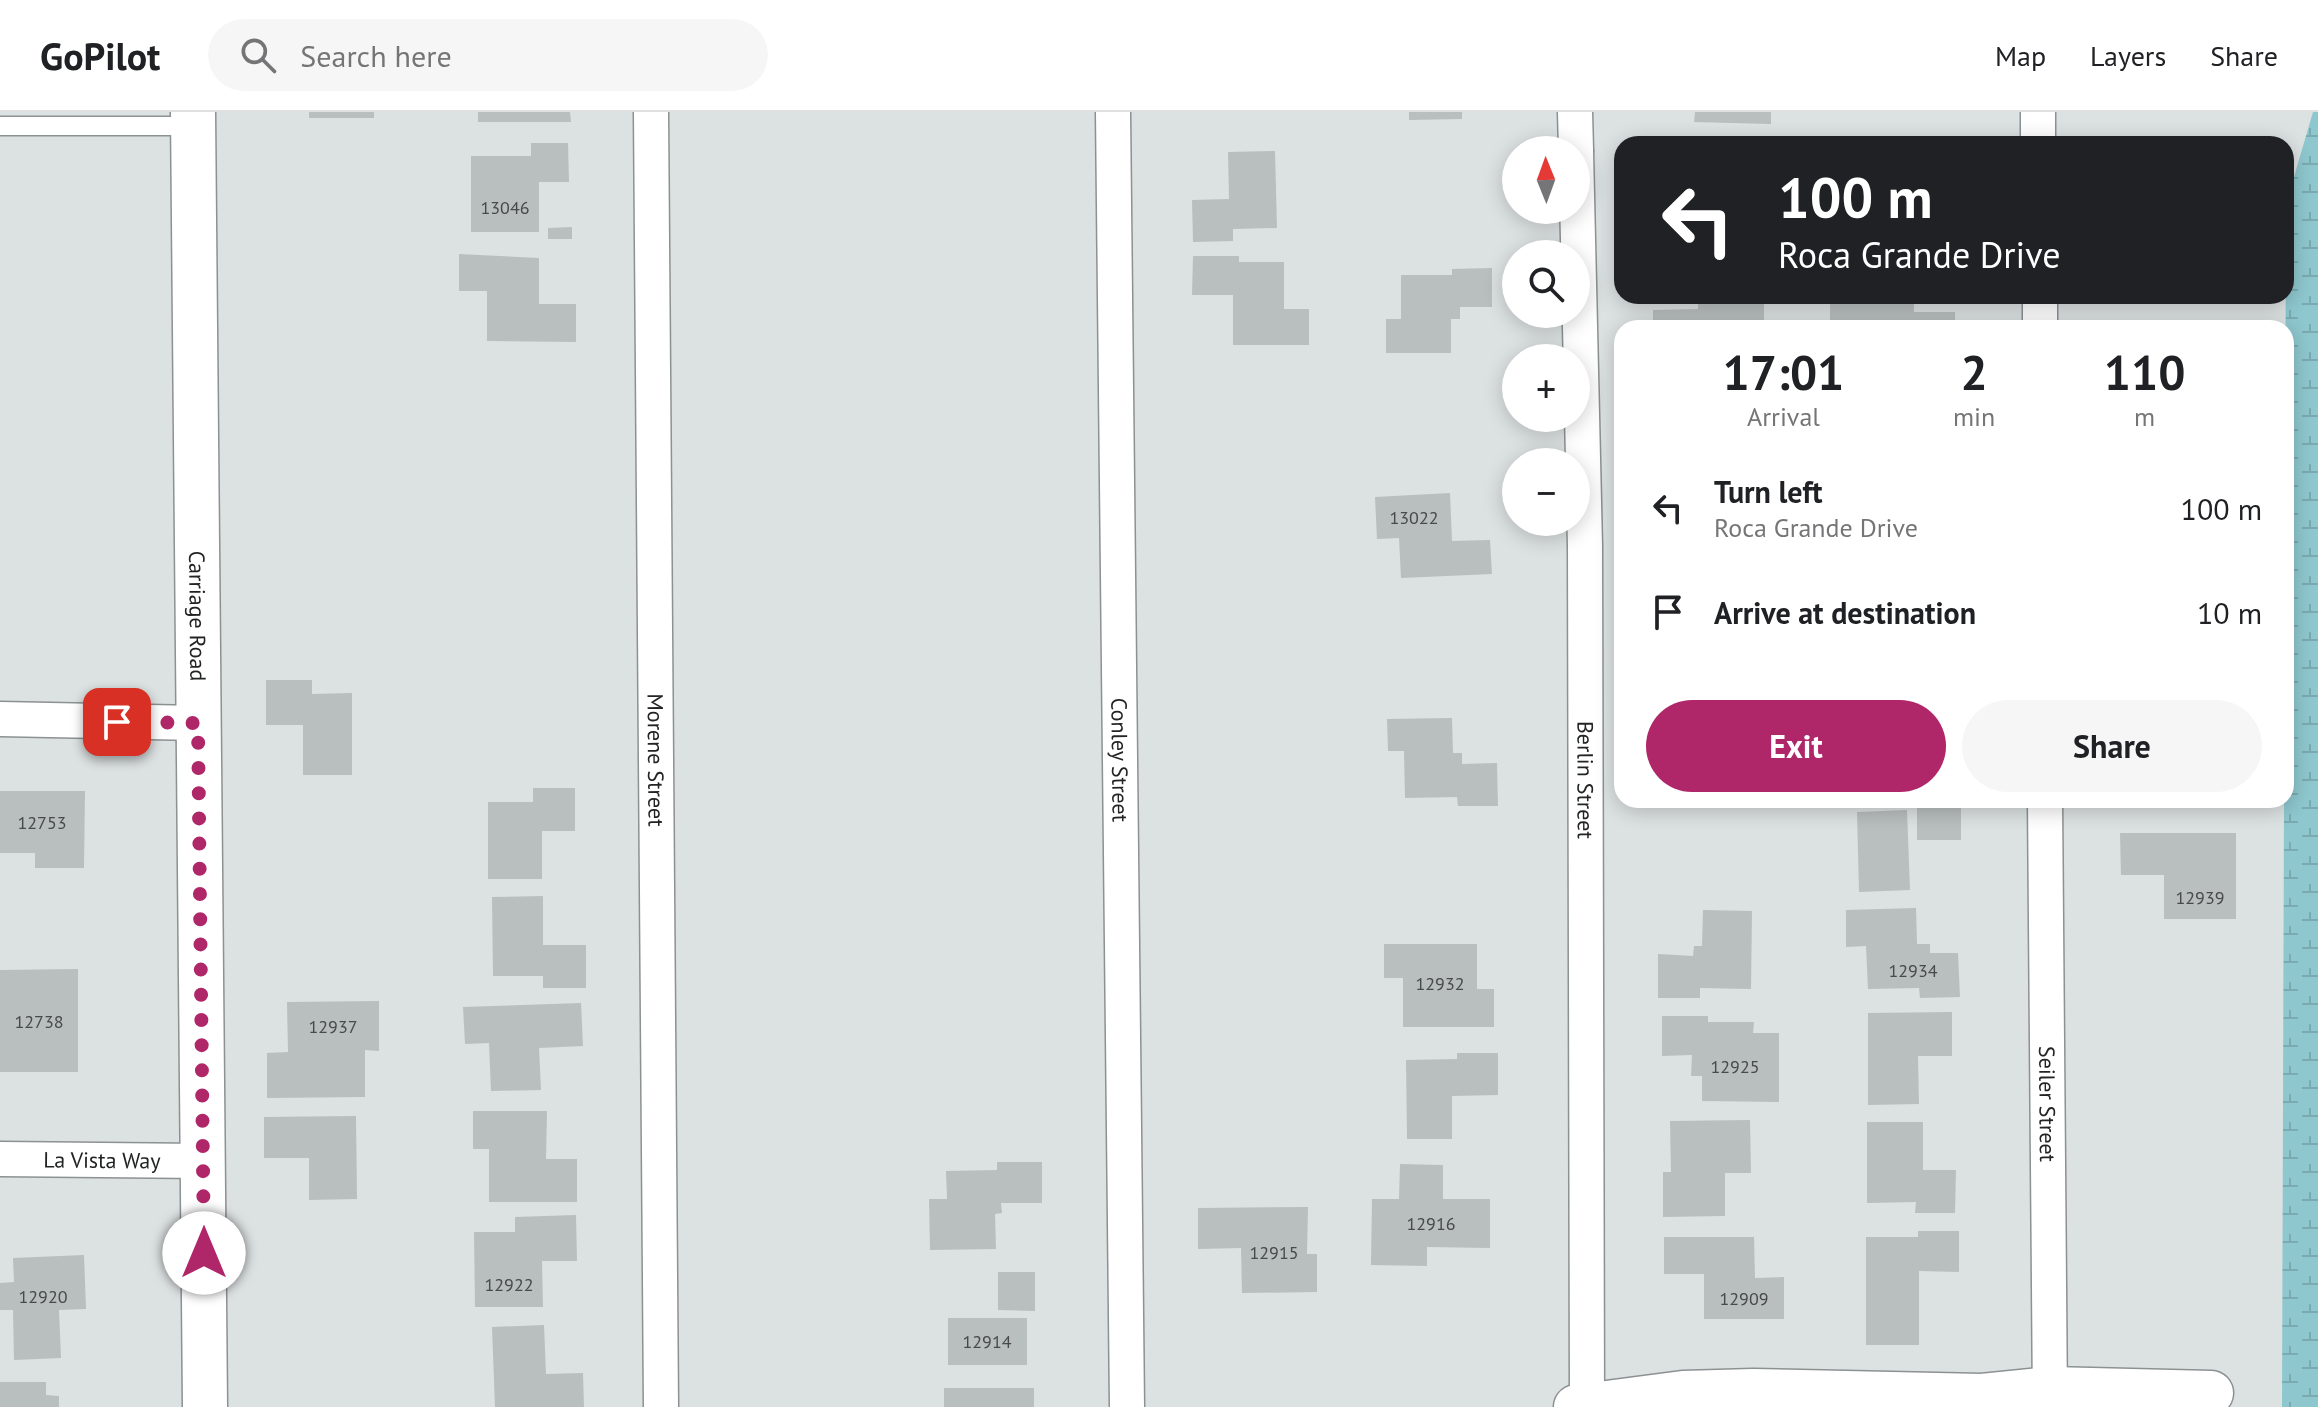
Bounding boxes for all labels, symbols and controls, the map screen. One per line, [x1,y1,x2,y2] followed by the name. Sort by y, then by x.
[208,19,768,91] search box
[40,31,160,80] text: GoPilot
[236,33,280,77] icon: search
[300,36,452,75] text: Search here
[1995,37,2046,74] text: Map
[2090,37,2166,74] text: Layers
[2210,37,2278,74] text: Share
[1502,136,1590,224] north arrow
[1502,136,1590,536] map controls
[1778,161,1933,233] text: 100 m
[1646,168,1750,272] icon: left
[480,196,530,219] house number: 13046
[1778,231,2060,278] text: Roca Grande Drive
[1502,240,1590,328] button: search
[1723,341,1844,403] text: 17:01
[1960,341,1988,403] text: 2
[2104,341,2185,403] text: 110
[1502,344,1590,432] button: +
[1747,400,1820,433] text: Arrival
[1953,400,1995,433] text: min
[2134,400,2155,433] text: m
[1502,448,1590,536] button: −
[1714,472,1822,511] text: Turn left
[1646,486,1690,530] icon: left
[2181,489,2262,528] text: 100 m
[1389,506,1439,529] house number: 13022
[1714,511,1918,544] text: Roca Grande Drive
[183,551,212,681] street label: Carriage Road
[1646,590,1690,634] icon: arrive
[1714,593,1976,632] text: Arrive at destination
[2197,593,2262,632] text: 10 m
[83,688,151,756] pin
[641,693,671,827] street label: Morene Street
[1105,698,1135,823] street label: Conley Street
[95,700,139,744] icon: arrive
[1646,700,1946,792] button: Exit
[1962,700,2262,792] button: Share
[1571,721,1600,839] street label: Berlin Street
[17,811,67,834] house number: 12753
[2175,886,2225,909] house number: 12939
[1888,959,1938,982] house number: 12934
[1415,972,1465,995] house number: 12932
[14,1010,64,1033] house number: 12738
[308,1015,358,1038] house number: 12937
[2033,1046,2062,1163] street label: Seiler Street
[1710,1055,1760,1078] house number: 12925
[43,1145,161,1175] street label: La Vista Way
[162,1211,246,1295] position arrow
[1406,1212,1456,1235] house number: 12916
[1249,1241,1299,1264] house number: 12915
[484,1273,534,1296] house number: 12922
[18,1285,68,1308] house number: 12920
[1719,1287,1769,1310] house number: 12909
[962,1330,1012,1353] house number: 12914

